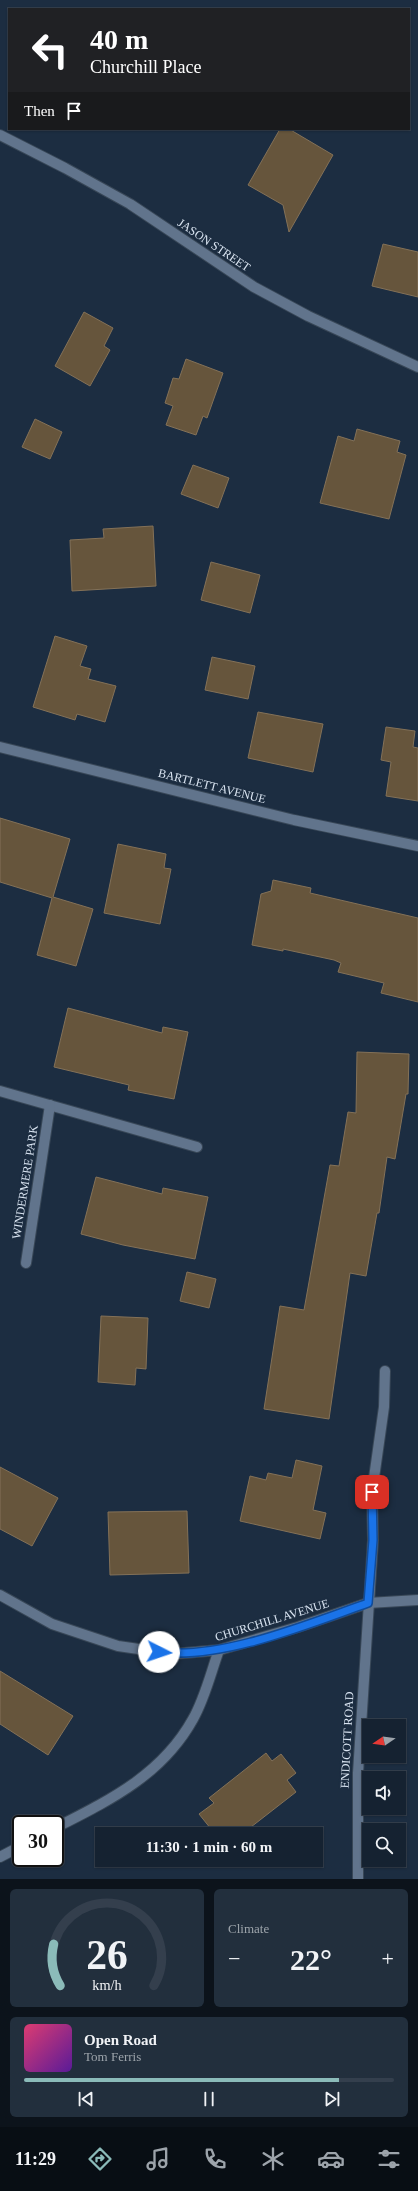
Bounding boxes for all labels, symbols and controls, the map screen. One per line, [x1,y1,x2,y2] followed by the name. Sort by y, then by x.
[24,24,76,76] icon: left
[90,24,148,55] text: 40 m
[90,57,201,77] text: Churchill Place
[63,100,85,122] icon: arrive
[24,103,55,119] text: Then
[175,216,253,275] street label: JASON STREET
[157,766,267,806] street label: BARTLETT AVENUE
[9,1124,41,1240] street label: WINDERMERE PARK
[355,1475,389,1509] pin
[361,1481,383,1503] icon: arrive
[213,1596,331,1644] street label: CHURCHILL AVENUE
[138,1631,180,1673] position arrow
[337,1691,357,1789] street label: ENDICOTT ROAD
[362,1719,406,1763] north arrow
[362,1719,406,1867] map controls
[362,1771,406,1815] button: sound
[12,1815,64,1867] speed limit sign: 30
[362,1823,406,1867] button: search
[146,1839,272,1855] text: 11:30 · 1 min · 60 m
[228,1921,269,1936] text: Climate
[86,1932,128,1978] text: 26
[290,1943,332,1976] text: 22°
[228,1946,240,1971] text: −
[382,1946,394,1971] text: +
[92,1977,122,1993] text: km/h
[84,2032,157,2048] text: Open Road
[84,2049,141,2064] text: Tom Ferris
[75,2088,97,2110] icon: previous
[198,2088,220,2110] icon: pause
[321,2088,343,2110] icon: next
[86,2145,114,2173] icon: directions
[144,2145,172,2173] icon: music
[201,2145,229,2173] icon: phone
[259,2145,287,2173] icon: climate
[317,2145,345,2173] icon: car
[375,2145,403,2173] icon: filters
[15,2149,56,2169] text: 11:29

